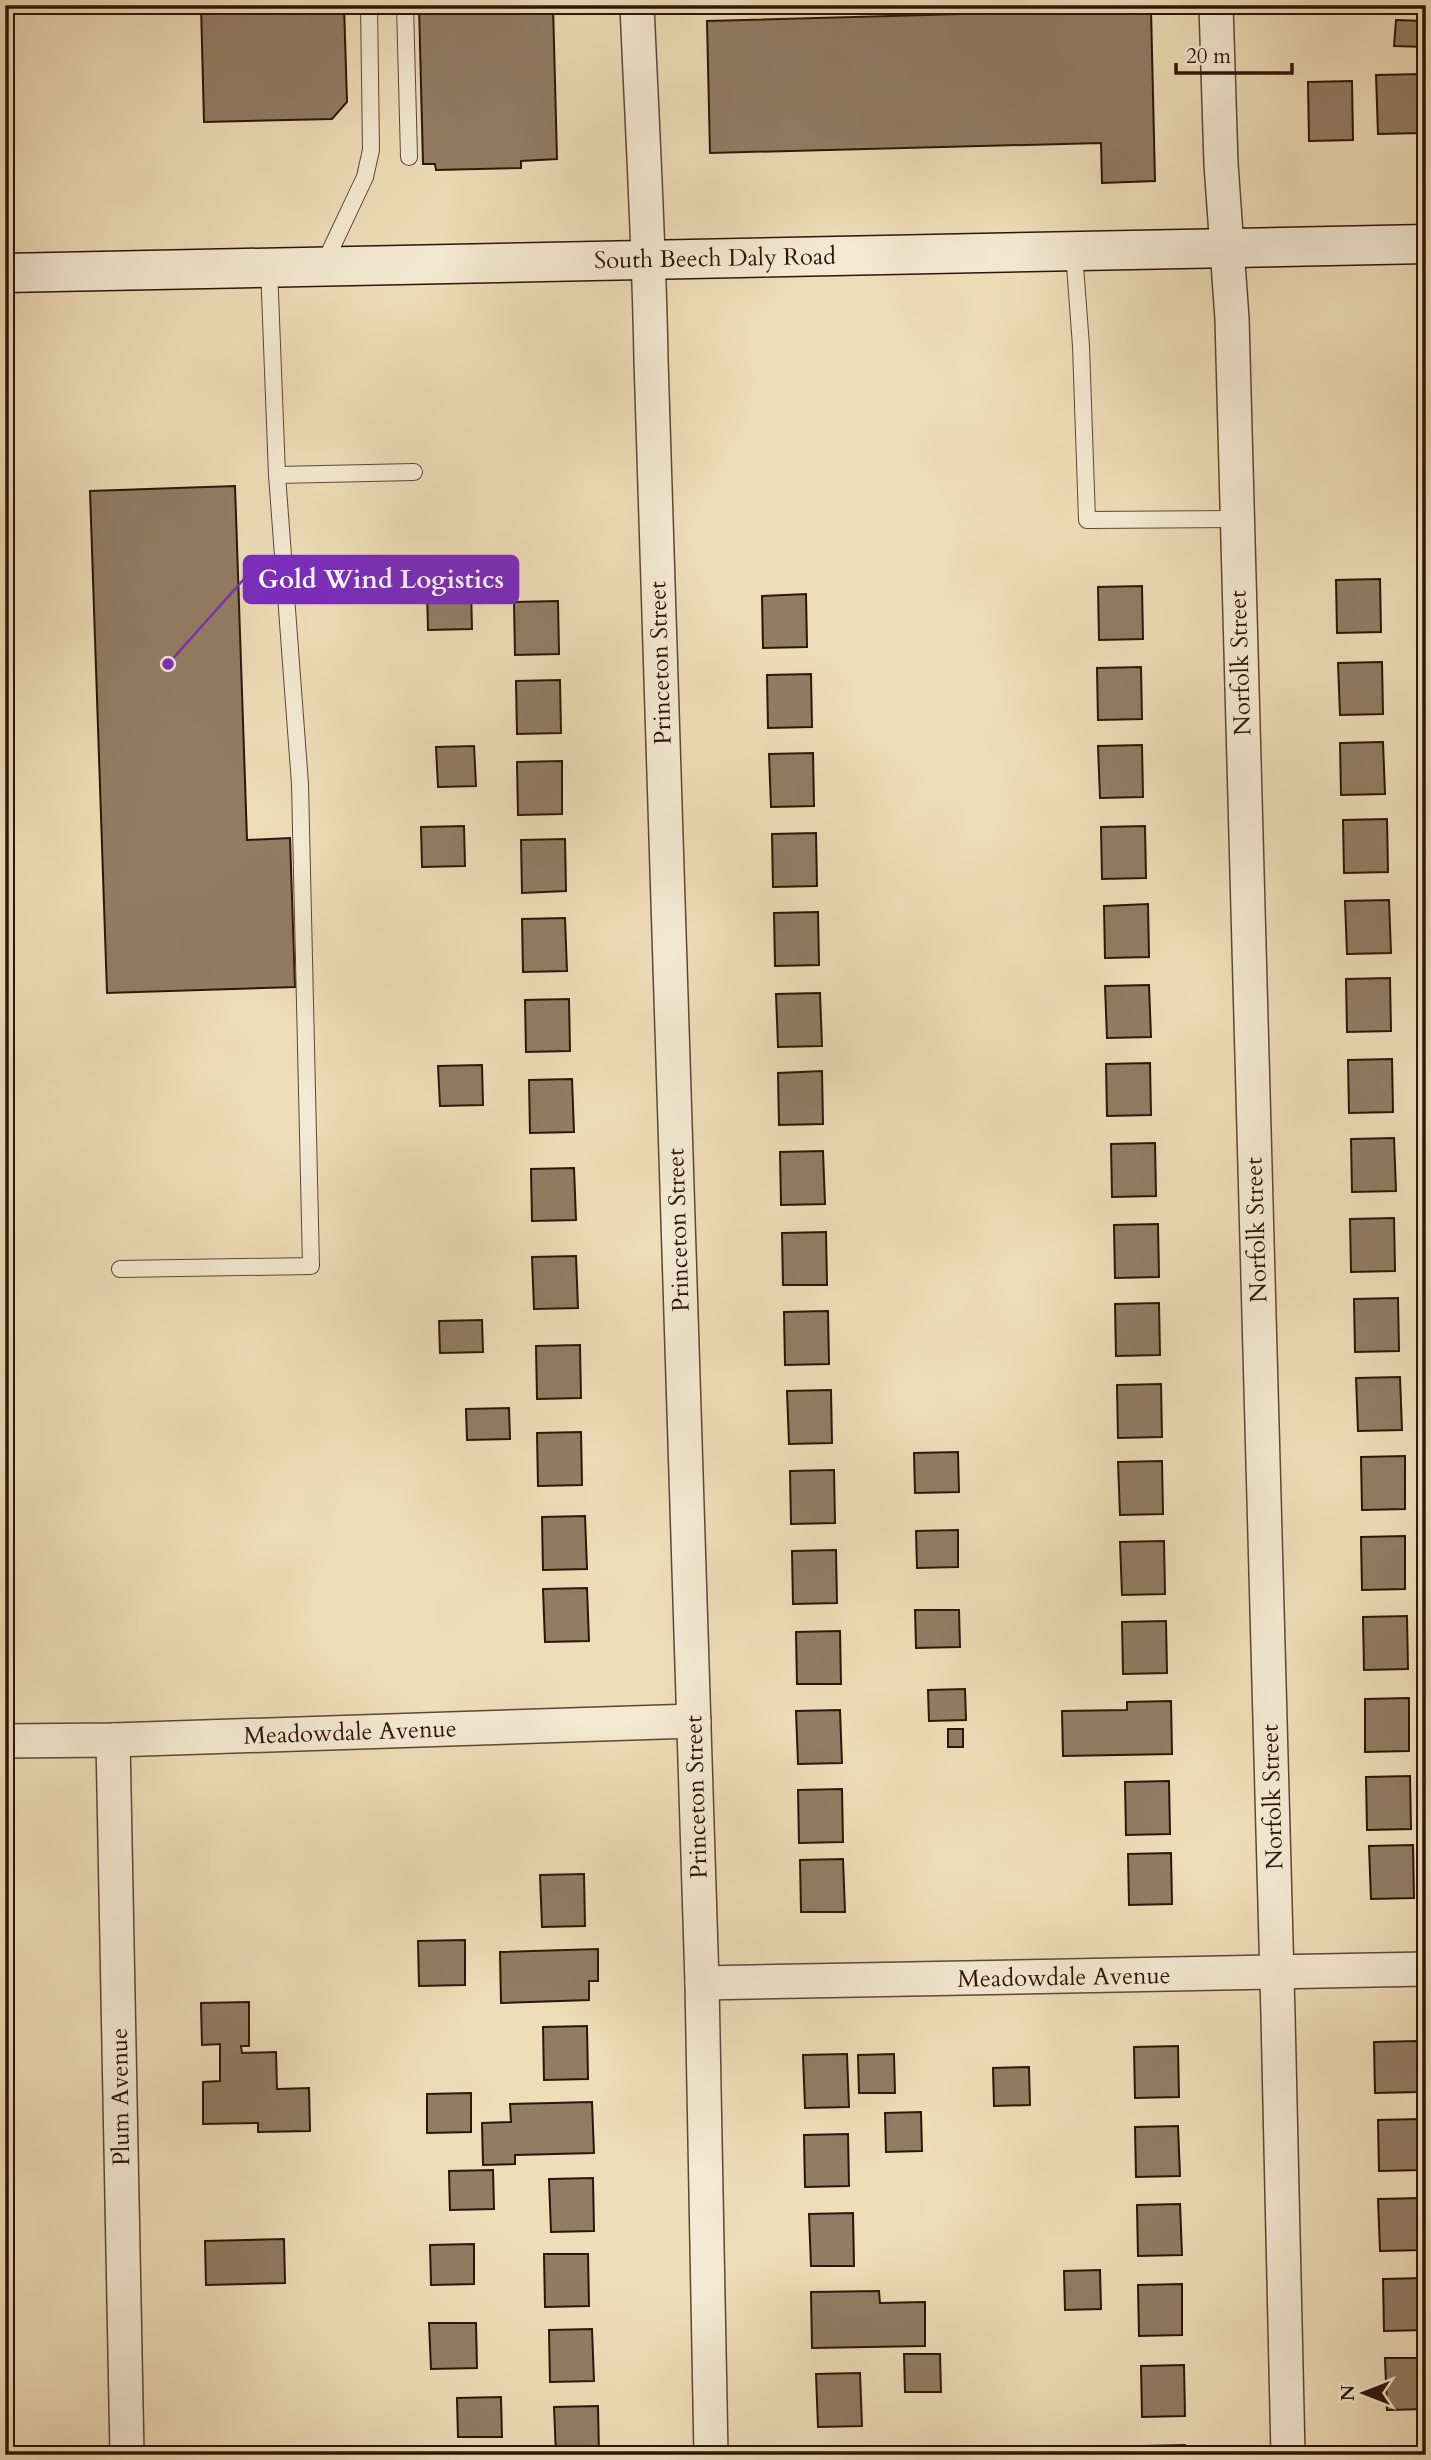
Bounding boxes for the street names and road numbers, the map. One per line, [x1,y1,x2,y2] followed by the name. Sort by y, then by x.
[594,240,836,277] street label: South Beech Daly Road
[641,580,680,745] street label: Princeton Street
[1221,589,1260,736] street label: Norfolk Street
[659,1147,698,1312] street label: Princeton Street
[1237,1156,1276,1303] street label: Norfolk Street
[243,1712,457,1753] street label: Meadowdale Avenue
[677,1714,716,1879] street label: Princeton Street
[1253,1723,1292,1870] street label: Norfolk Street
[957,1959,1171,1996] street label: Meadowdale Avenue
[103,2028,138,2166] street label: Plum Avenue

